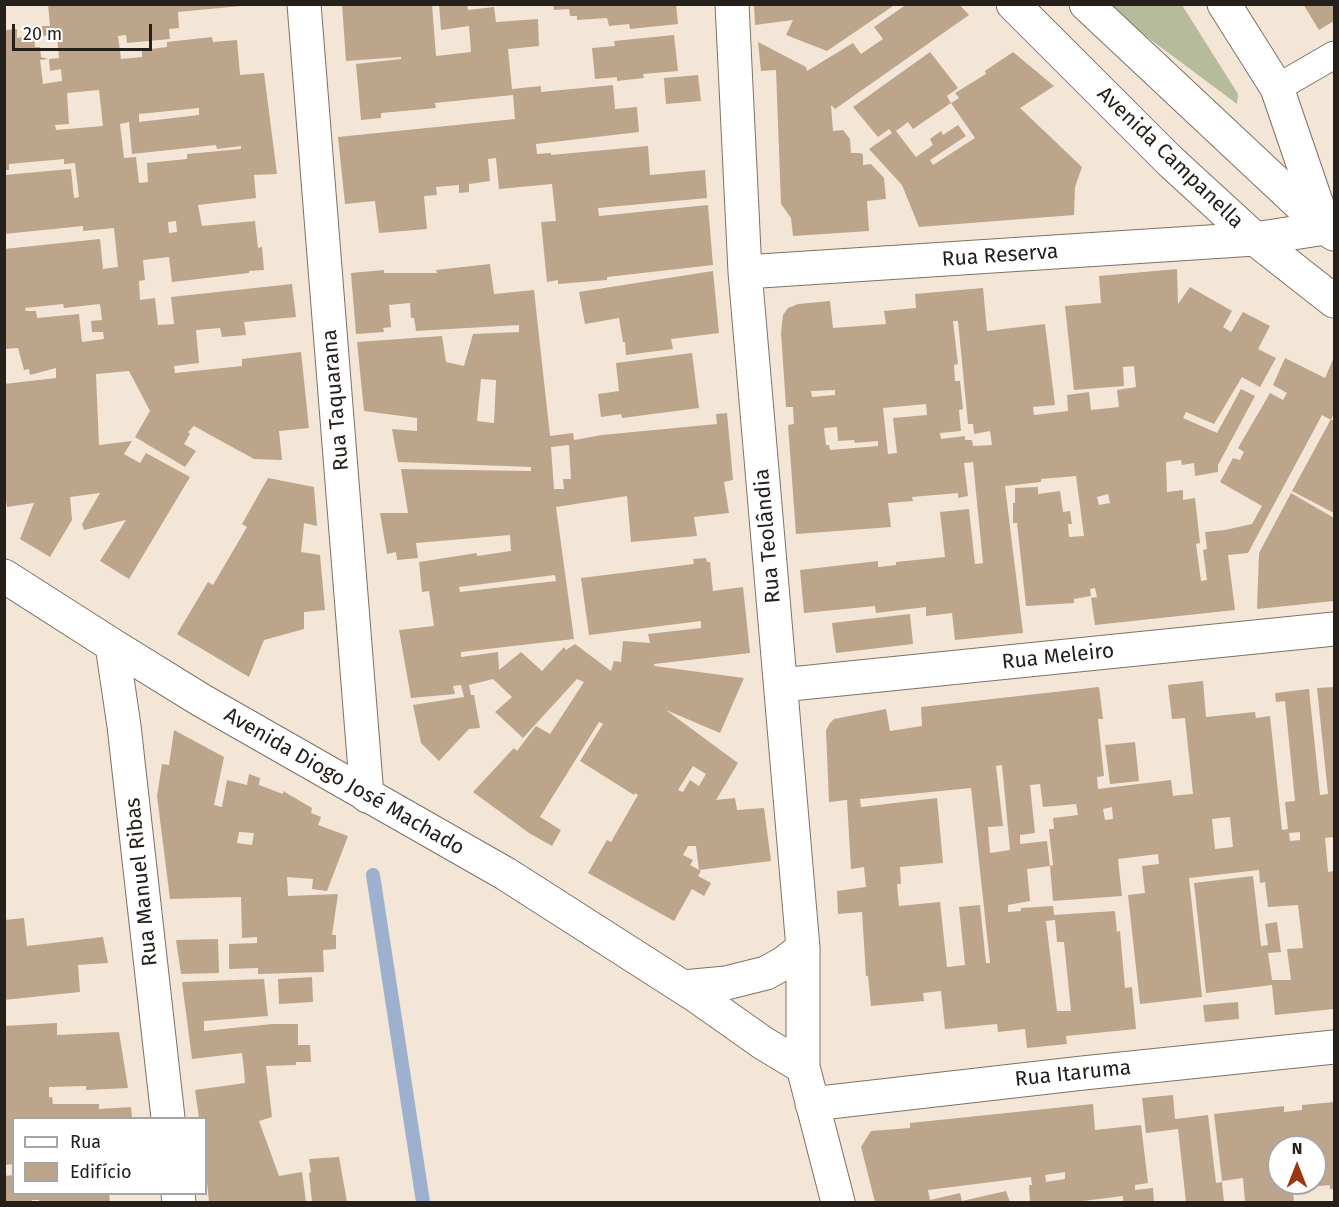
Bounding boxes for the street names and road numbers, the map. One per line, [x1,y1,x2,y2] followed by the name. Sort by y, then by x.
[1092,82,1248,234] street label: Avenida Campanella
[941,239,1059,273] street label: Rua Reserva
[317,328,355,472] street label: Rua Taquarana
[750,468,786,604] street label: Rua Teolândia
[1001,639,1115,675] street label: Rua Meleiro
[219,703,469,861] street label: Avenida Diogo José Machado
[121,797,163,967] street label: Rua Manuel Ribas
[1014,1055,1132,1093] street label: Rua Itaruma

